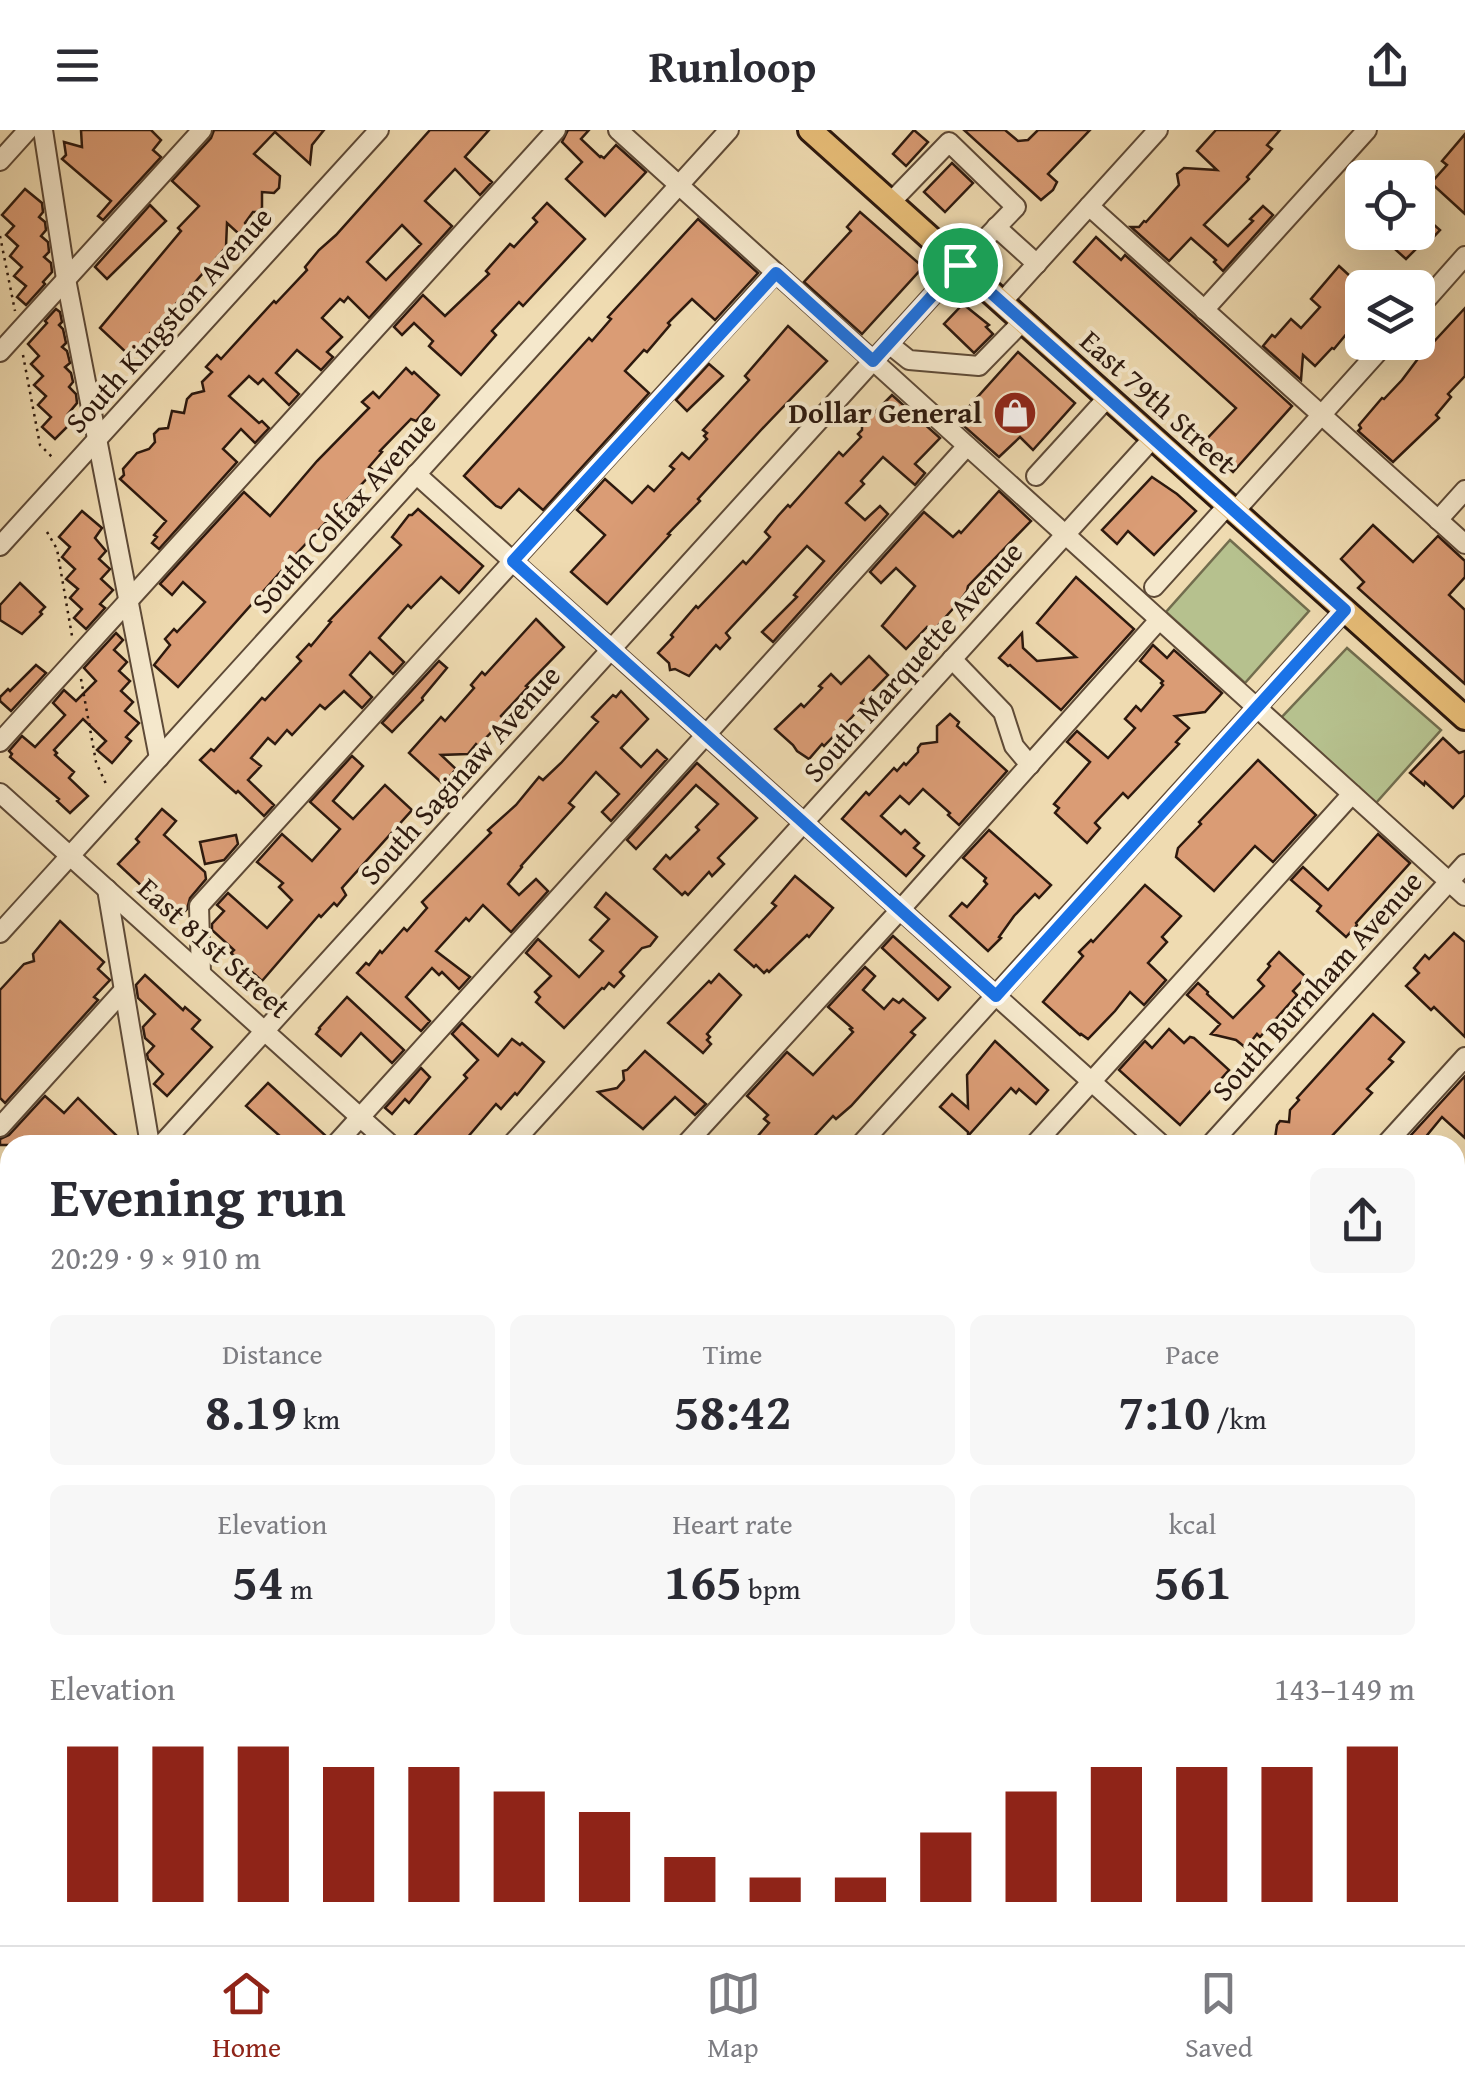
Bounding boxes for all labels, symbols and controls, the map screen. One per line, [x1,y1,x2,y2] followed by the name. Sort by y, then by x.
[649,33,816,98] text: Runloop
[50,38,105,93] icon: menu
[1360,38,1415,93] icon: share
[1345,160,1435,360] map controls
[1345,160,1435,250] button: locate
[54,196,282,442] street label: South Kingston Avenue
[918,223,1003,308] pin
[933,238,988,293] icon: arrive
[1345,270,1435,360] button: layers
[1071,319,1247,484] street label: East 79th Street
[789,390,982,434] place label: Dollar General
[992,390,1038,436] shop icon: Dollar General
[241,402,446,623] street label: South Colfax Avenue
[792,531,1033,792] street label: South Marquette Avenue
[348,654,570,894] street label: South Saginaw Avenue
[1201,860,1432,1110] street label: South Burnham Avenue
[128,867,301,1028] street label: East 81st Street
[50,1156,346,1236] text: Evening run
[1310,1168,1415,1273] button: share
[50,1234,261,1281] text: 20:29 · 9 × 910 m
[222,1333,323,1374] text: Distance
[703,1333,762,1374] text: Time
[1166,1333,1219,1374] text: Pace
[205,1374,297,1447] text: 8.19
[674,1374,791,1447] text: 58:42
[1118,1374,1210,1447] text: 7:10
[297,1398,340,1439] text: km
[1210,1398,1267,1439] text: /km
[218,1503,327,1544] text: Elevation
[672,1503,793,1544] text: Heart rate
[1169,1503,1216,1544] text: kcal
[232,1544,284,1617] text: 54
[664,1544,742,1617] text: 165
[1154,1544,1231,1617] text: 561
[284,1568,313,1609] text: m
[742,1568,801,1609] text: bpm
[50,1665,175,1712] text: Elevation
[1274,1665,1415,1712] text: 143–149 m
[212,1966,281,2067] tab: Home
[706,1966,761,2067] tab: Map
[1185,1966,1253,2067] tab: Saved

